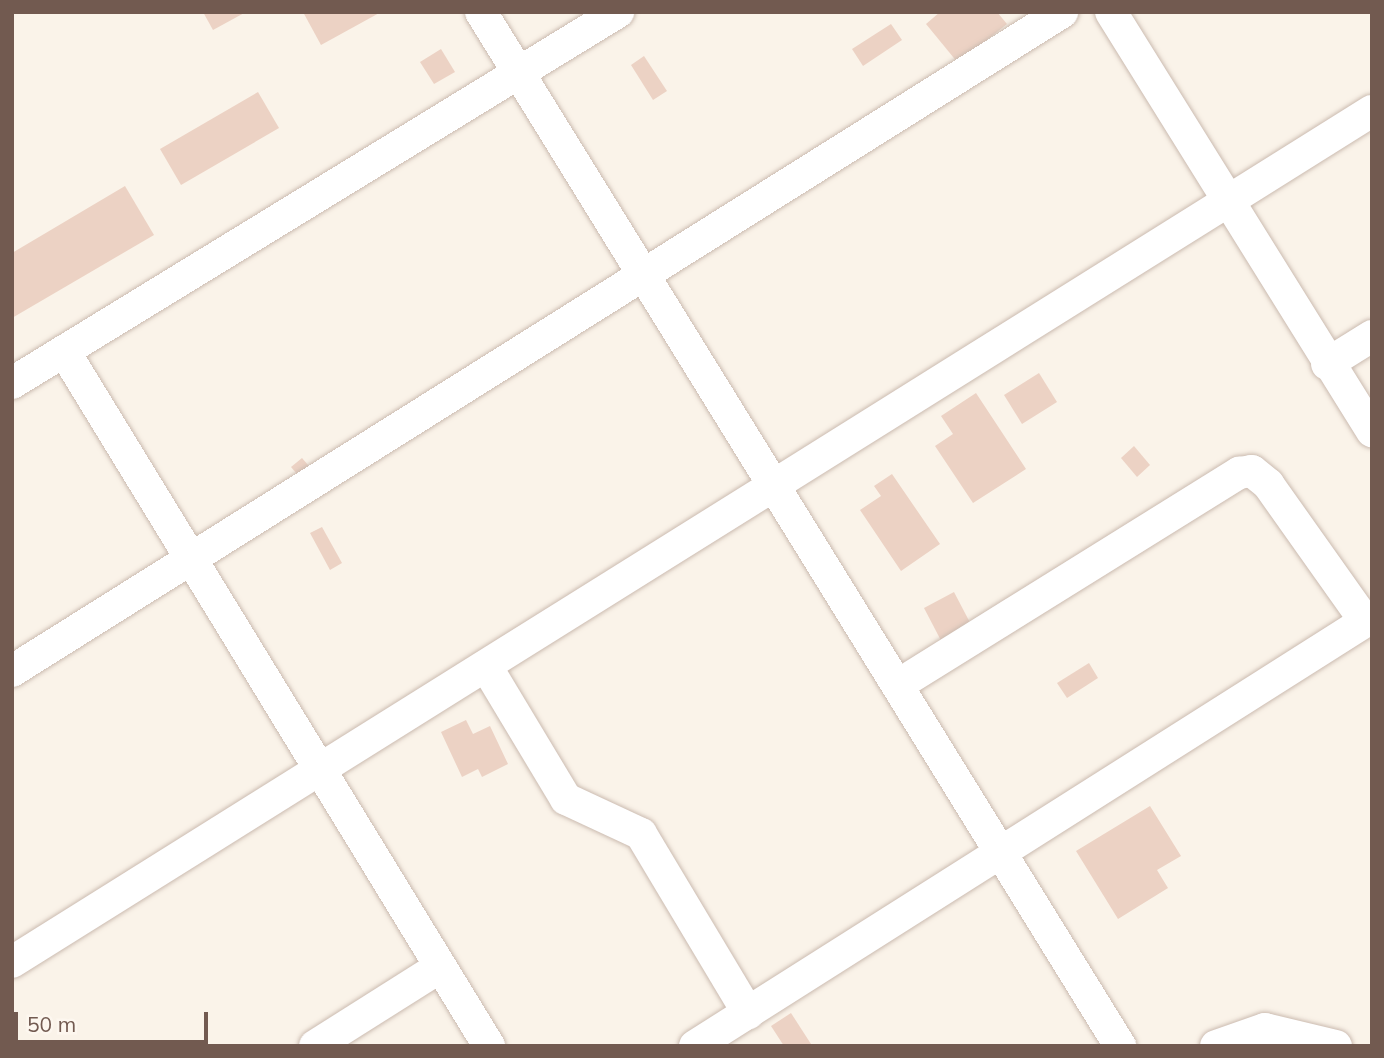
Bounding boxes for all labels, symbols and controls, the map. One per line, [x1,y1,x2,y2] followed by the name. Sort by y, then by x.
[18,998,212,1042] scale bar
[27,1011,76,1037] text: 50 m

